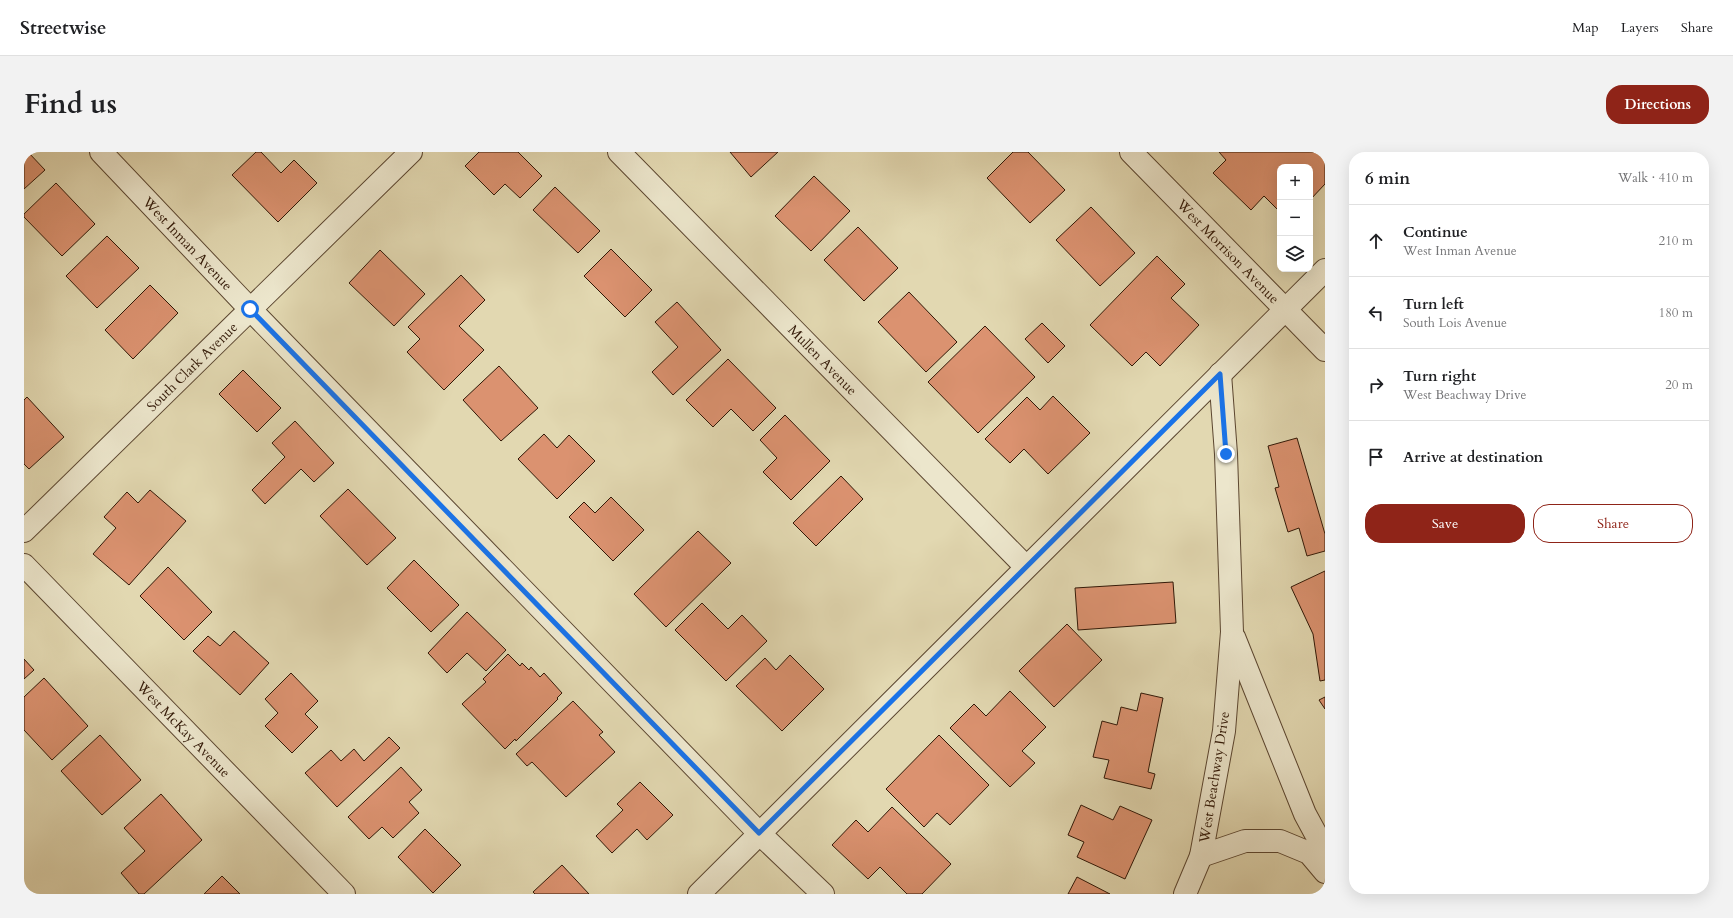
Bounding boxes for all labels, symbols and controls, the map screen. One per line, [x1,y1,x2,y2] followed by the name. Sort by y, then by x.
[20,15,107,41] text: Streetwise
[1572,18,1599,37] text: Map
[1621,18,1659,37] text: Layers
[1681,18,1713,37] text: Share
[24,85,117,123] text: Find us
[1606,85,1709,124] button: Directions
[1277,164,1313,272] map controls
[1277,164,1313,200] button: +
[1365,167,1410,190] text: 6 min
[1618,169,1693,187] text: Walk · 410 m
[138,192,236,295] street label: West Inman Avenue
[1172,195,1283,308] street label: West Morrison Avenue
[1277,200,1313,236] button: −
[1403,222,1468,242] text: Continue
[1365,230,1387,252] icon: ahead
[1659,232,1693,250] text: 210 m
[1277,236,1313,272] button: layers
[1403,242,1517,260] text: West Inman Avenue
[1403,294,1464,314] text: Turn left
[241,300,259,318] route start
[1365,302,1387,324] icon: left
[1659,304,1693,322] text: 180 m
[1403,314,1507,332] text: South Lois Avenue
[143,318,242,416] street label: South Clark Avenue
[784,321,861,399] street label: Mullen Avenue
[1403,366,1476,386] text: Turn right
[1365,374,1387,396] icon: right
[1665,376,1693,394] text: 20 m
[1403,386,1526,404] text: West Beachway Drive
[1217,445,1235,463] route end
[1365,446,1387,468] icon: arrive
[1403,447,1543,467] text: Arrive at destination
[1365,504,1525,543] button: Save
[1533,504,1693,543] button: Share
[131,677,235,782] street label: West McKay Avenue
[1195,710,1234,845] street label: West Beachway Drive

